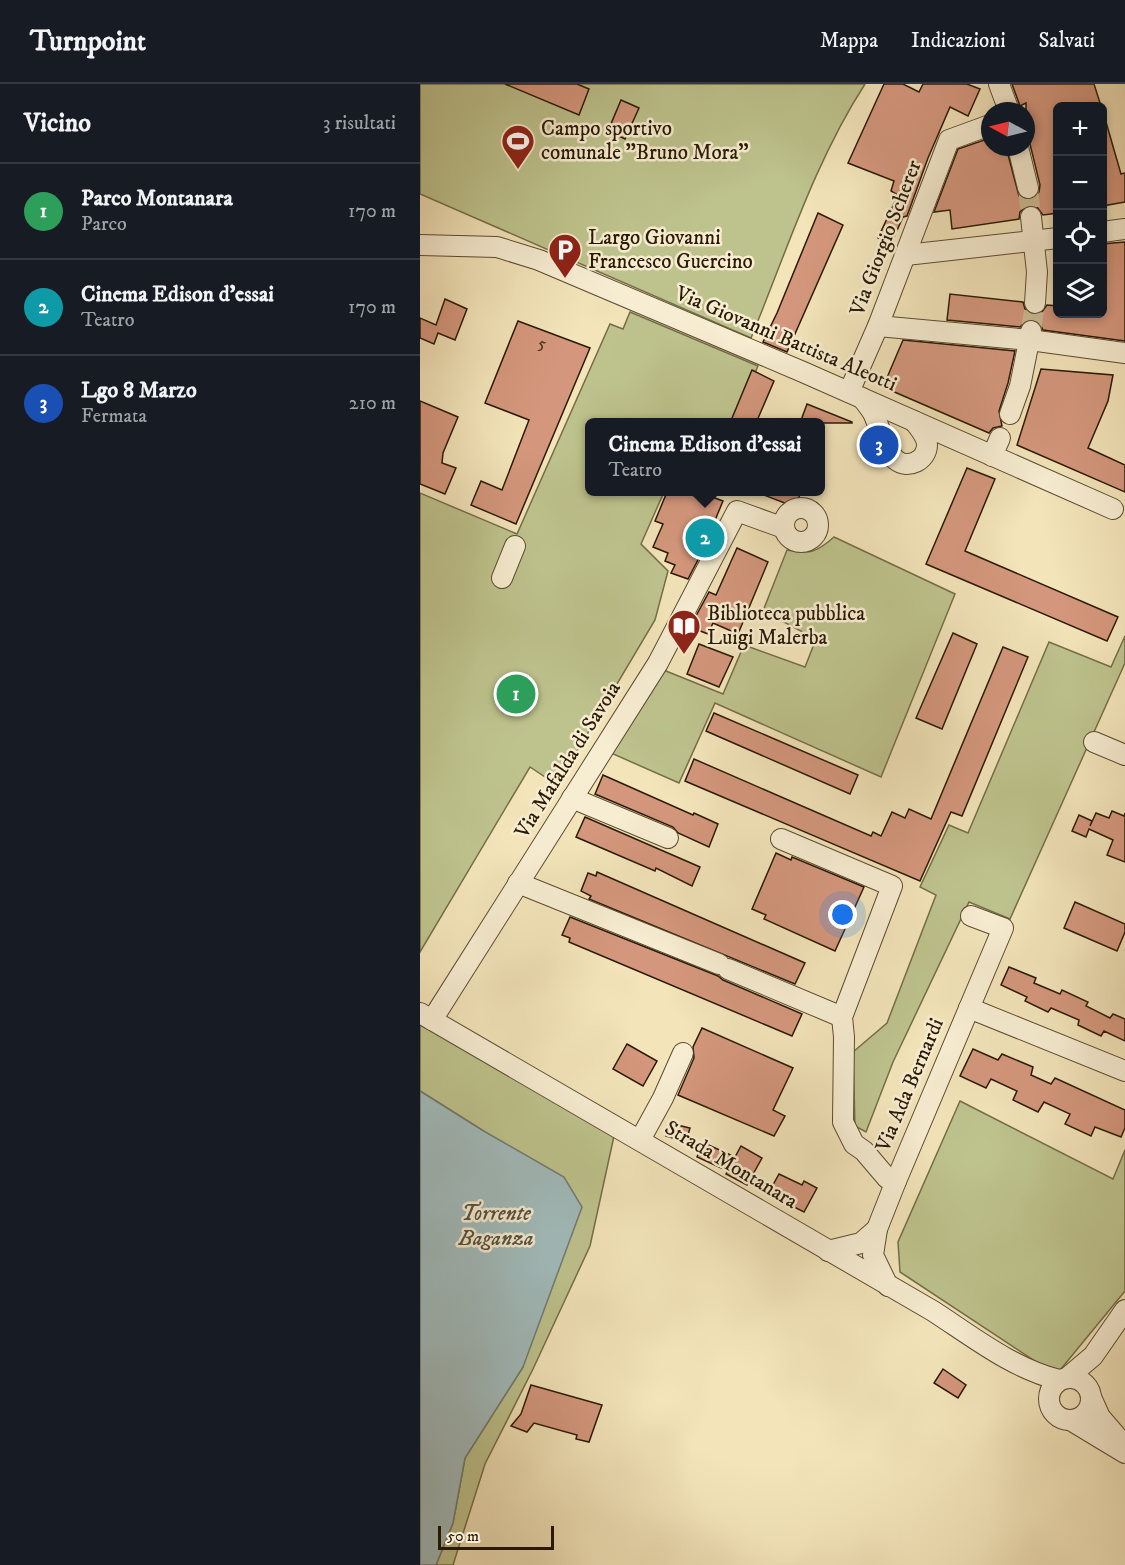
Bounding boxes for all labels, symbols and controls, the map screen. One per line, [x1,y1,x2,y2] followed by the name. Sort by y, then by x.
[30,24,146,59] text: Turnpoint
[820,28,878,54] text: Mappa
[911,28,1006,54] text: Indicazioni
[1039,28,1095,54] text: Salvati
[981,102,1035,156] north arrow
[1053,102,1107,318] map controls
[1053,102,1107,156] button: +
[24,107,91,140] text: Vicino
[323,111,396,136] text: 3 risultati
[541,116,749,166] place label: Campo sportivo comunale "Bruno Mora"
[500,123,536,170] sports icon: Campo sportivo comunale "Bruno Mora"
[844,156,928,320] street label: Via Giorgio Scherer
[1053,156,1107,210] button: −
[81,185,233,212] text: Parco Montanara
[40,199,47,224] text: 1
[348,199,396,224] text: 170 m
[1053,210,1107,264] button: locate
[81,212,127,237] text: Parco
[588,225,753,275] place label: Largo Giovanni Francesco Guercino
[547,232,583,279] parking icon: Largo Giovanni Francesco Guercino
[1053,264,1107,318] button: layers
[670,280,901,397] street label: Via Giovanni Battista Aleotti
[81,281,274,308] text: Cinema Edison d'essai
[39,295,48,320] text: 2
[348,295,396,320] text: 170 m
[81,308,134,333] text: Teatro
[538,333,547,355] house number: 5
[81,377,197,404] text: Lgo 8 Marzo
[40,391,47,416] text: 3
[349,391,396,416] text: 210 m
[81,404,147,429] text: Fermata
[585,418,825,496] popup
[860,422,898,468] pin: 3
[609,431,801,458] text: Cinema Edison d'essai
[609,458,662,483] text: Teatro
[686,516,724,560] pin: 2
[707,601,865,651] place label: Biblioteca pubblica Luigi Malerba
[666,608,702,655] library icon: Biblioteca pubblica Luigi Malerba
[496,672,536,716] pin: 1
[509,677,627,844] street label: Via Mafalda di Savoia
[828,900,857,929] your location
[870,1014,950,1157] street label: Via Ada Bernardi
[660,1115,802,1215] street label: Strada Montanara
[458,1200,534,1252] water label: Torrente Baganza
[438,1523,554,1550] scale bar
[447,1526,479,1546] text: 50 m

